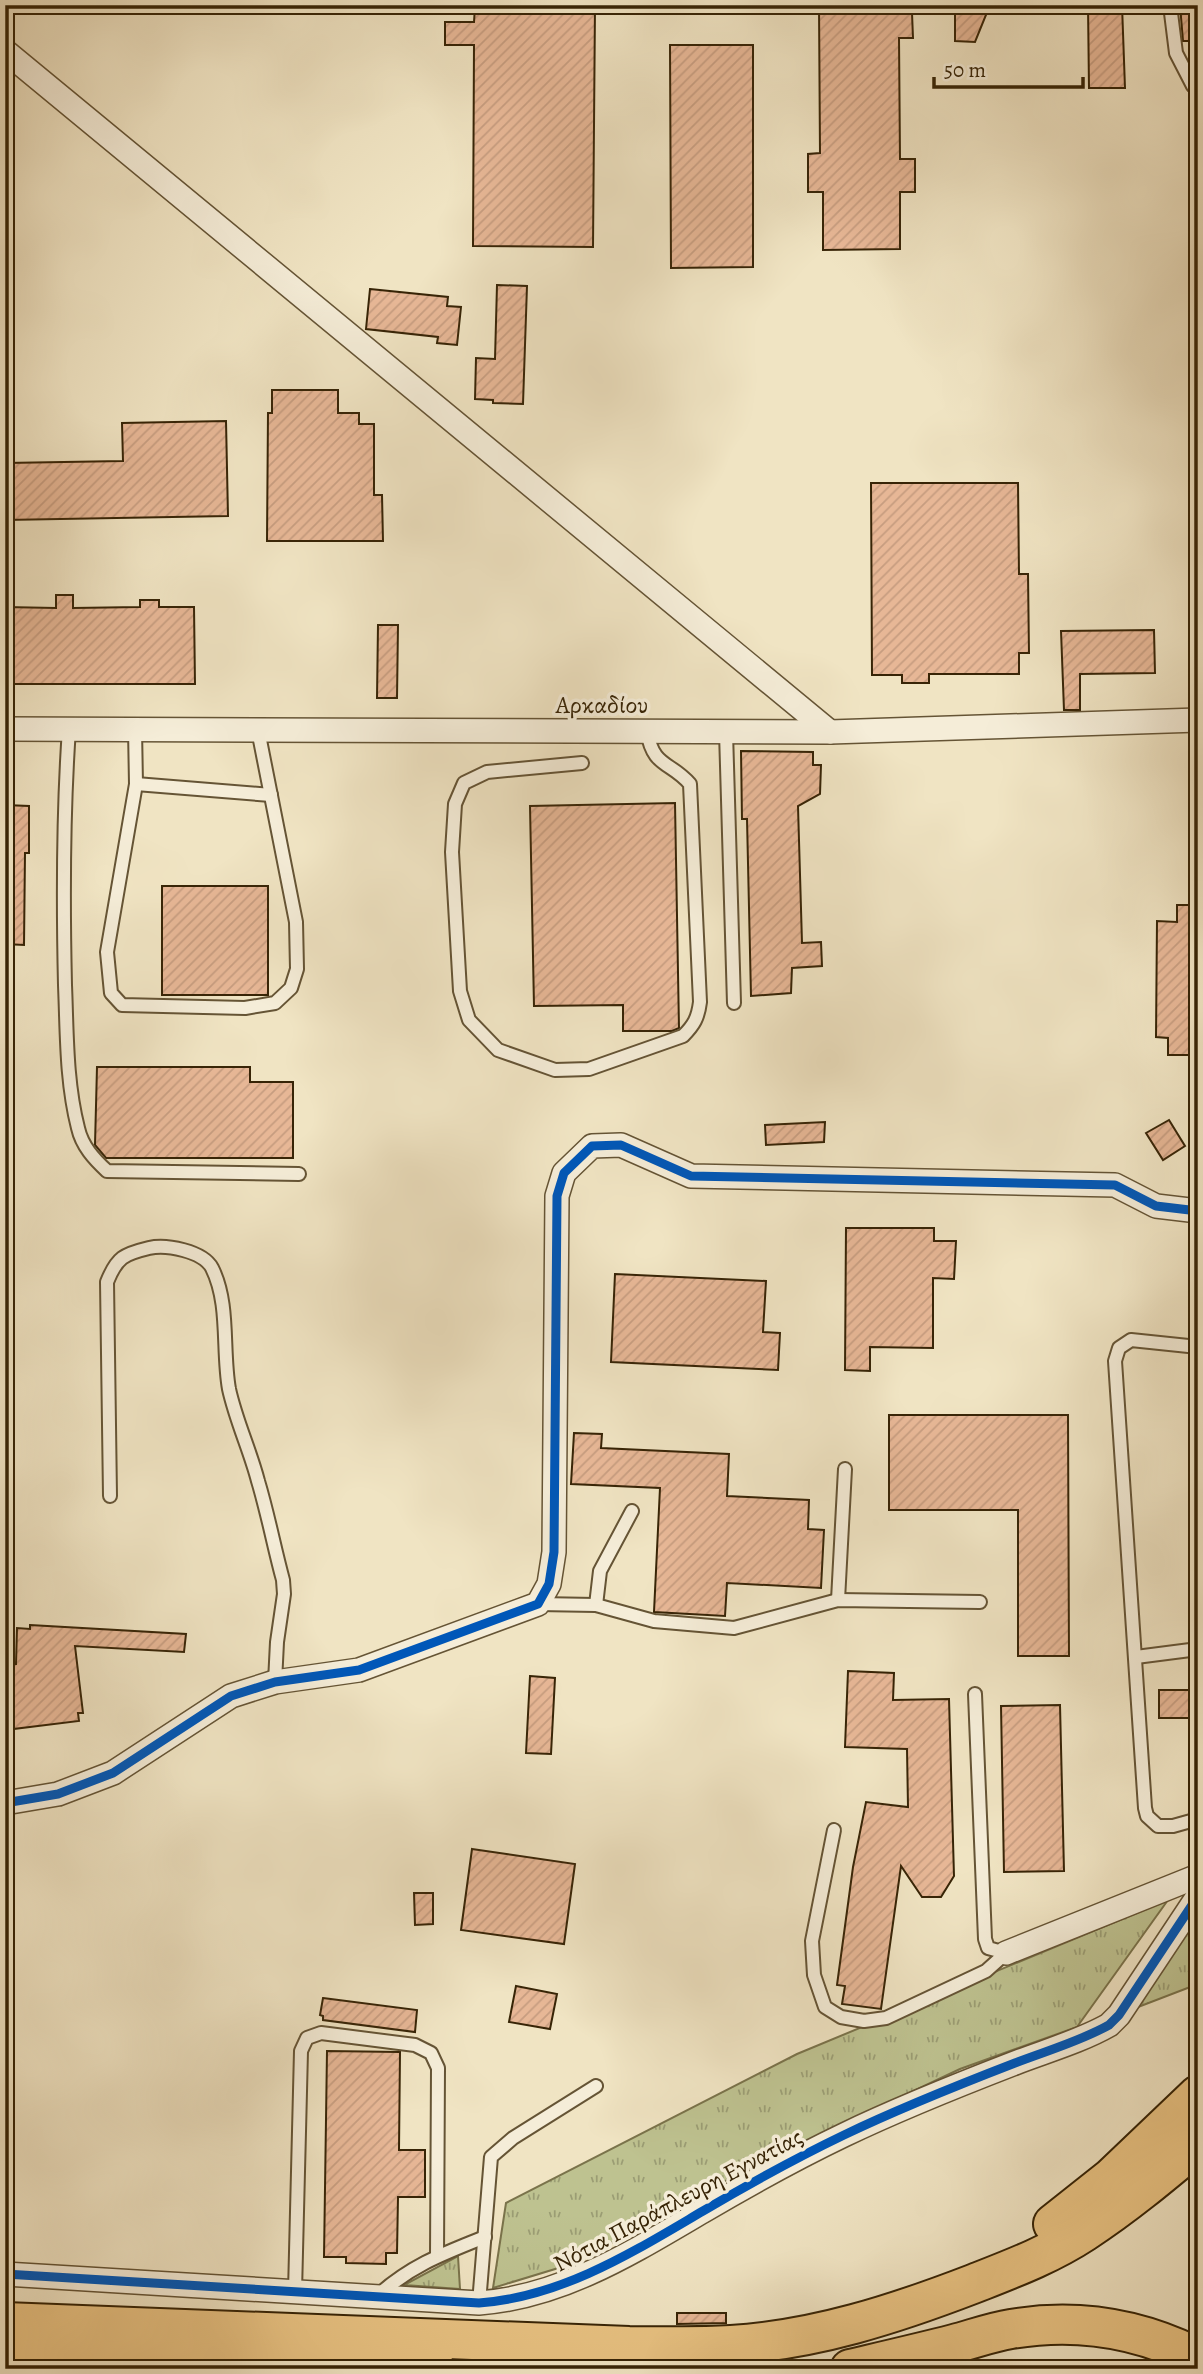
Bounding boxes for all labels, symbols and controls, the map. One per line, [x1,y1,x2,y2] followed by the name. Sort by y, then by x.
[934,46,1082,90] scale bar
[944,56,986,84] text: 50 m
[555,689,648,721] street label: Αρκαδίου
[548,2121,808,2279] street label: Νότια Παράπλευρη Εγνατίας

